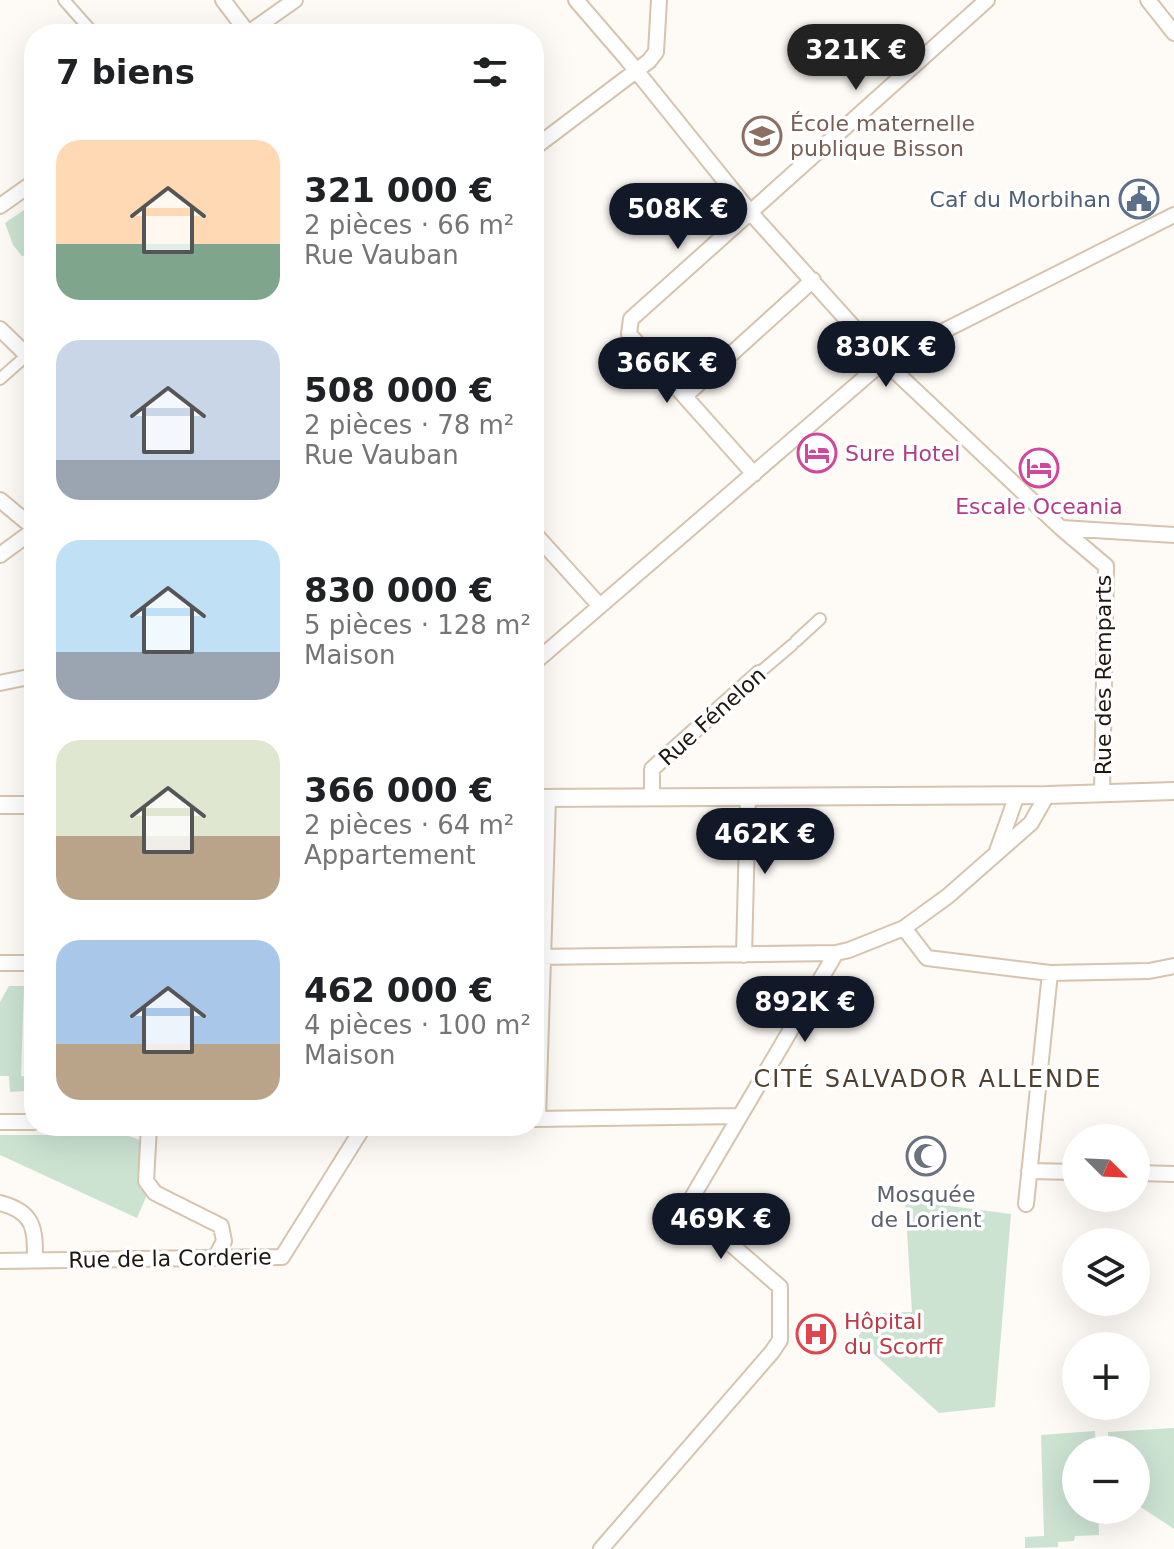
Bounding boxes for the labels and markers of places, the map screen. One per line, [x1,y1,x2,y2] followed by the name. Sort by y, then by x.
[791,24,921,92] pin: 321K €
[790,111,975,161] place label: École maternelle publique Bisson
[741,115,783,157] school or university icon: École maternelle publique Bisson
[1118,178,1160,220] public building icon: Caf du Morbihan
[613,183,743,251] pin: 508K €
[930,187,1111,212] place label: Caf du Morbihan
[821,321,951,389] pin: 830K €
[602,337,732,405] pin: 366K €
[796,432,838,474] hotel icon: Sure Hotel
[845,441,960,466] place label: Sure Hotel
[1018,447,1060,489] hotel icon: Escale Oceania
[955,494,1123,519] place label: Escale Oceania
[700,808,830,876] pin: 462K €
[740,976,870,1044] pin: 892K €
[905,1135,947,1177] mosque icon: Mosquée de Lorient
[870,1182,982,1232] place label: Mosquée de Lorient
[656,1193,786,1261] pin: 469K €
[844,1309,943,1359] place label: Hôpital du Scorff
[795,1313,837,1355] hospital icon: Hôpital du Scorff

